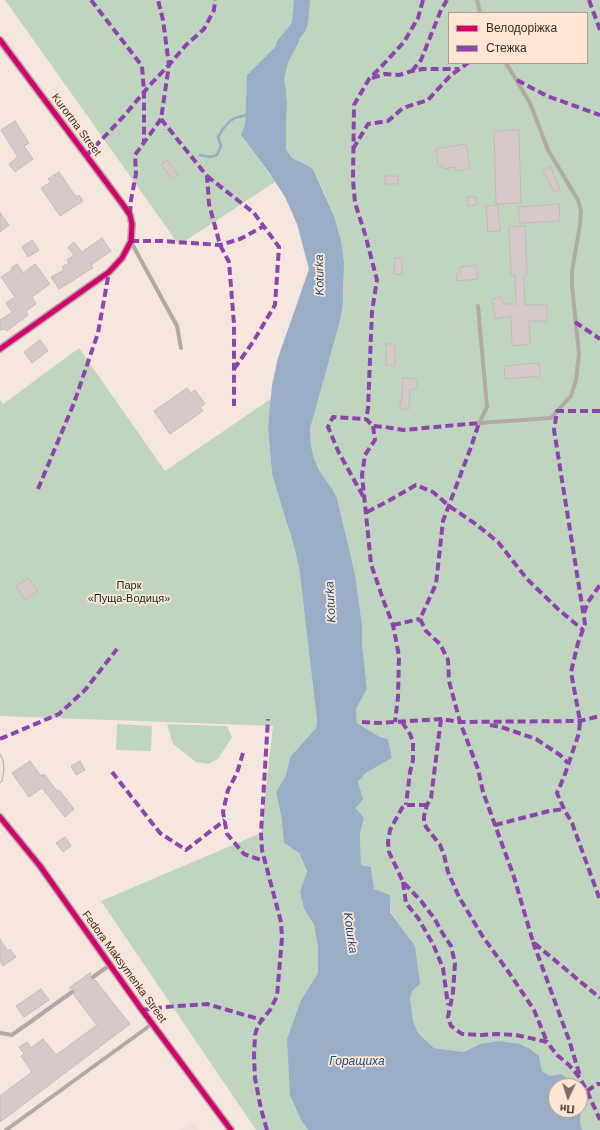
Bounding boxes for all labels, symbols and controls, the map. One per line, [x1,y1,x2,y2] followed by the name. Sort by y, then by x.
[448,12,588,64] legend
[486,21,557,35] text: Велодоріжка
[486,41,527,55] text: Стежка
[48,91,104,159] street label: Kurortna Street
[312,254,328,296] water label: Koturka
[88,579,170,605] park label: Парк «Пуща-Водиця»
[323,581,339,623] water label: Koturka
[79,908,169,1026] street label: Fedora Maksymenka Street
[340,912,360,954] water label: Koturka
[329,1055,385,1069] water label: Горащиха
[548,1078,588,1118] north arrow
[560,1102,575,1115] text: Пн

